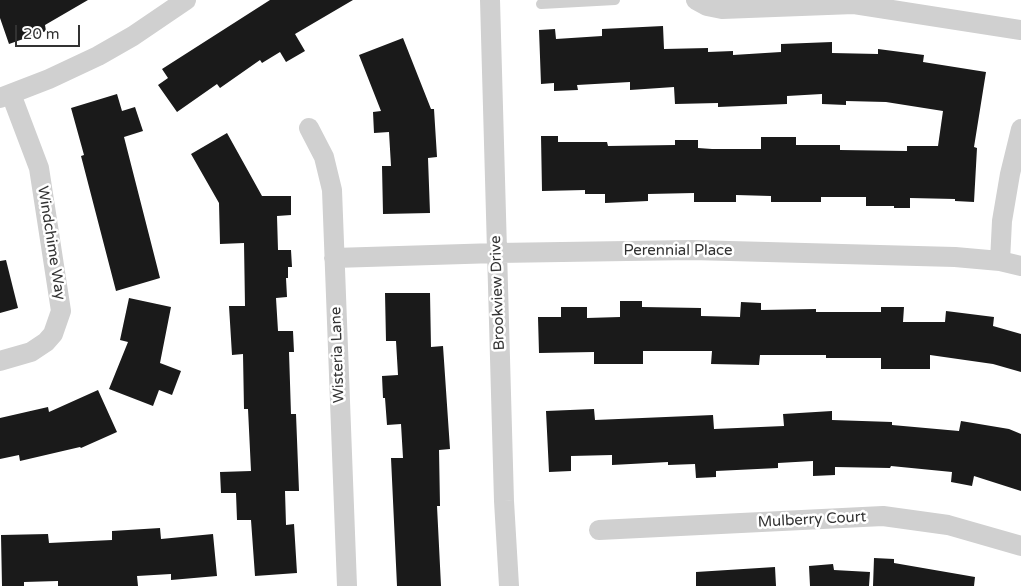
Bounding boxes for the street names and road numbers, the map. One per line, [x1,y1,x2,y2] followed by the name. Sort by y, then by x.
[33,185,69,301] street label: Windchime Way
[487,235,509,351] street label: Brookview Drive
[623,242,733,260] street label: Perennial Place
[327,306,349,404] street label: Wisteria Lane
[757,508,867,532] street label: Mulberry Court

